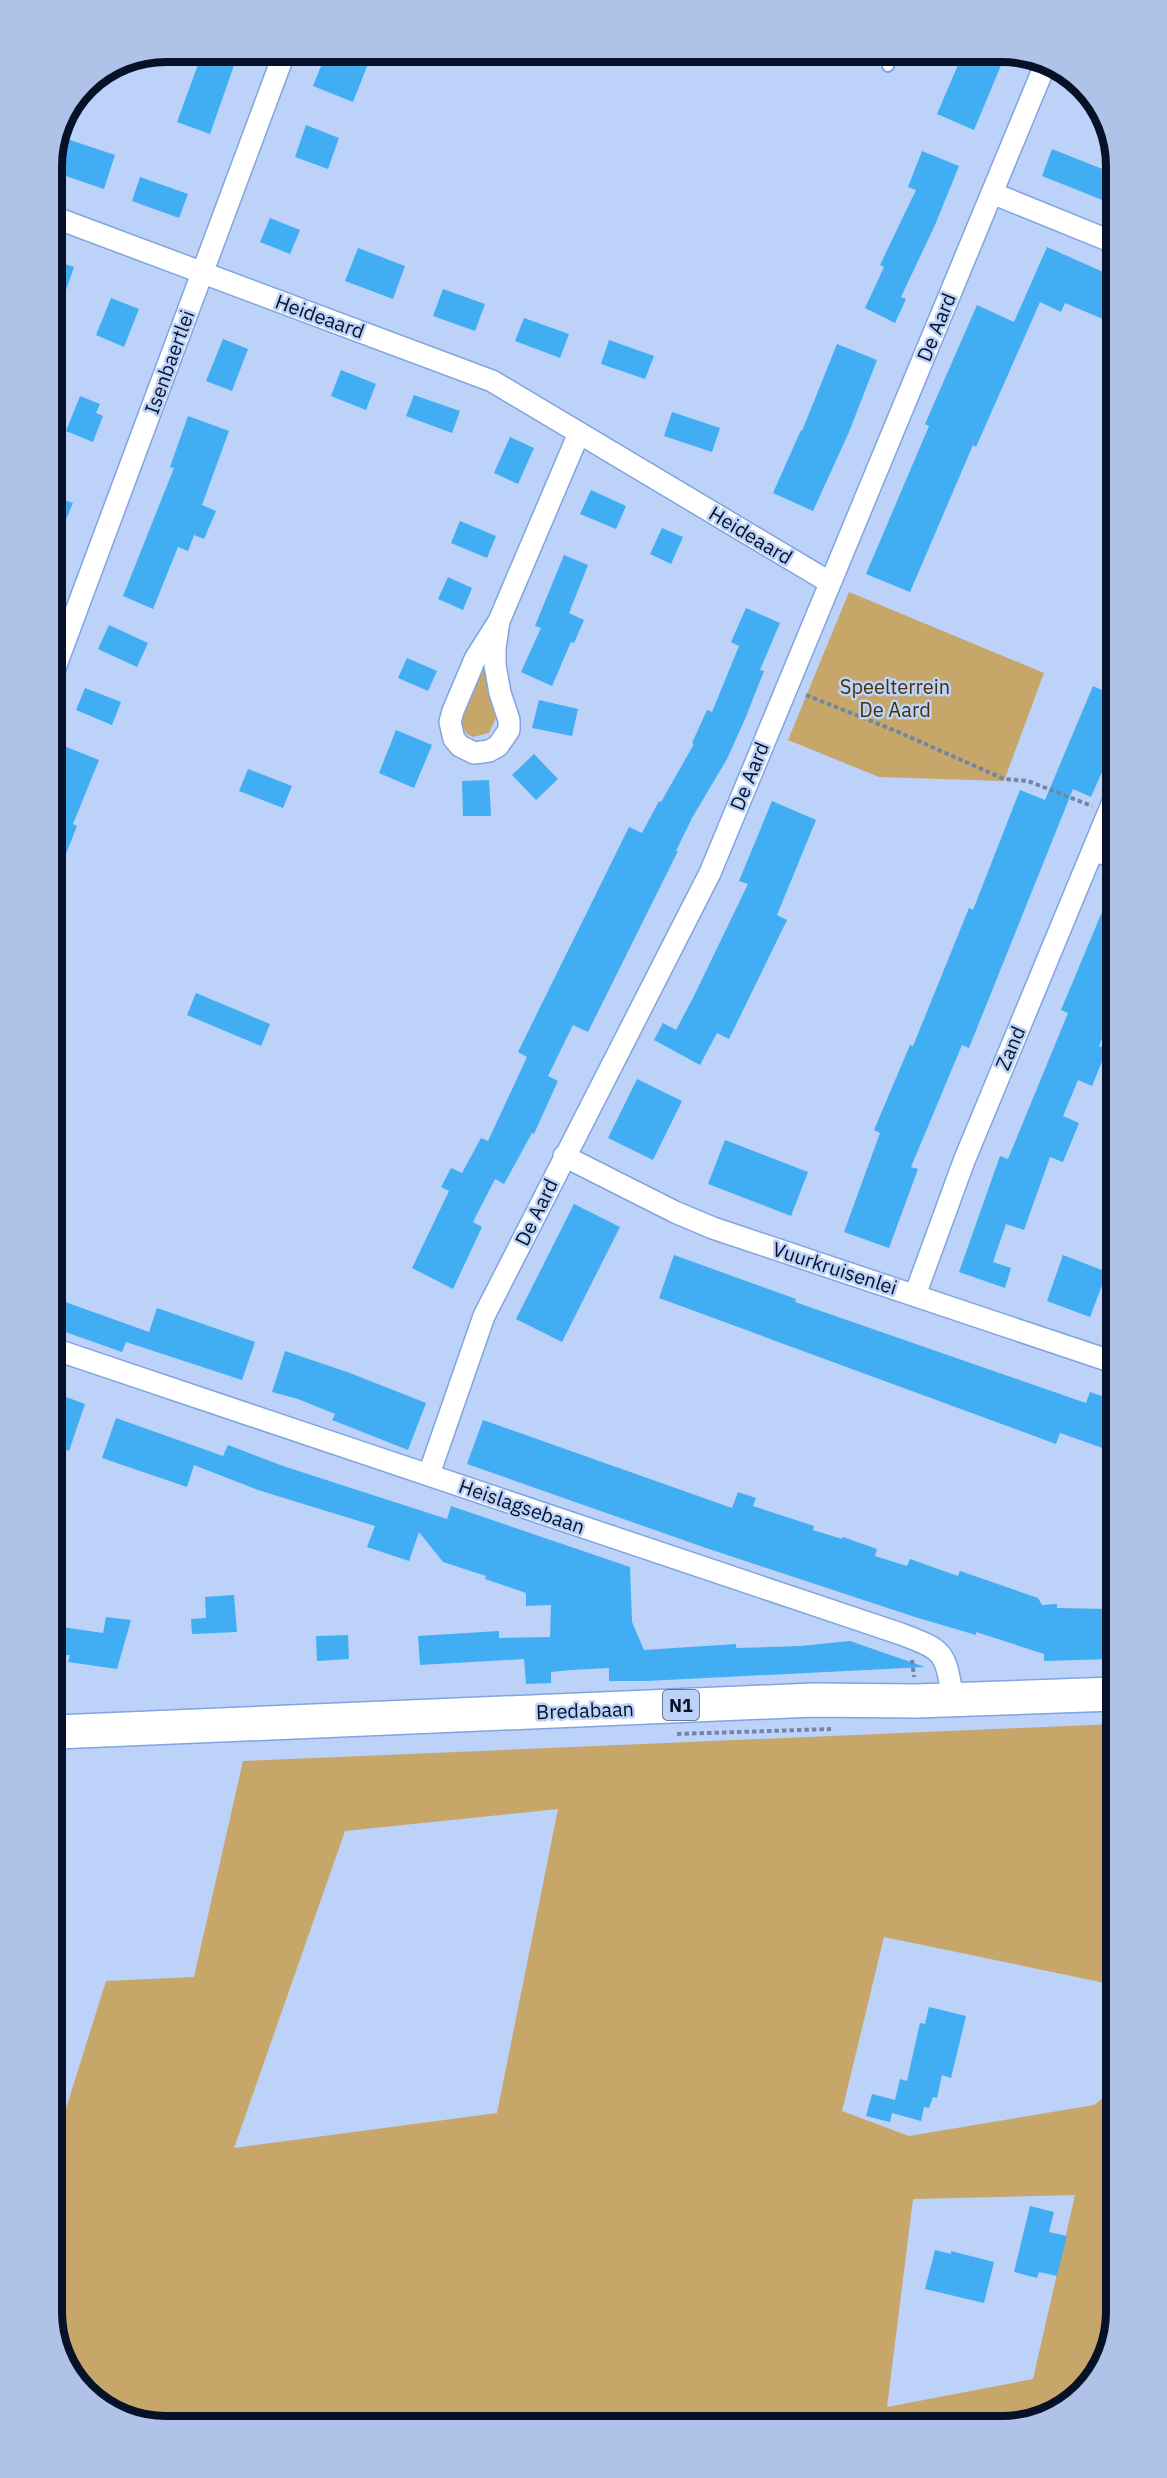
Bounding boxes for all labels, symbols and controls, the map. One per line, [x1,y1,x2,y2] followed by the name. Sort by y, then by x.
[272,287,368,345] street label: Heideaard
[910,289,962,365] street label: De Aard
[138,306,200,418] street label: Isenbaertlei
[704,500,798,570] street label: Heideaard
[840,673,950,723] park label: Speelterrein De Aard
[723,738,775,814] street label: De Aard
[989,1022,1031,1074] street label: Zand
[508,1174,564,1250] street label: De Aard
[769,1235,901,1301] street label: Vuurkruisenlei
[455,1472,589,1540] street label: Heislagsebaan
[663,1690,699,1720] road number: N1
[536,1695,634,1725] street label: Bredabaan

